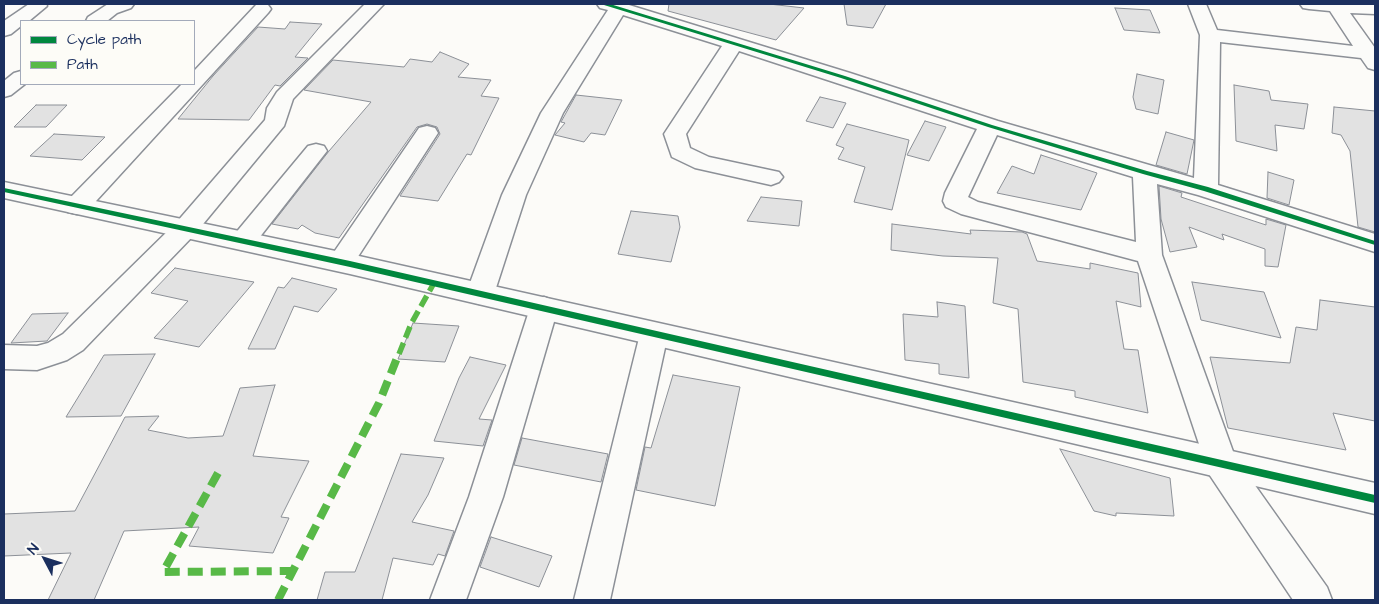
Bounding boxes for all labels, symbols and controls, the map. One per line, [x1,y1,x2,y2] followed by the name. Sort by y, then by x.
[20,20,195,85] legend
[67,29,141,50] text: Cycle path
[67,54,98,75] text: Path
[20,534,70,584] north arrow
[23,540,44,559] text: N

